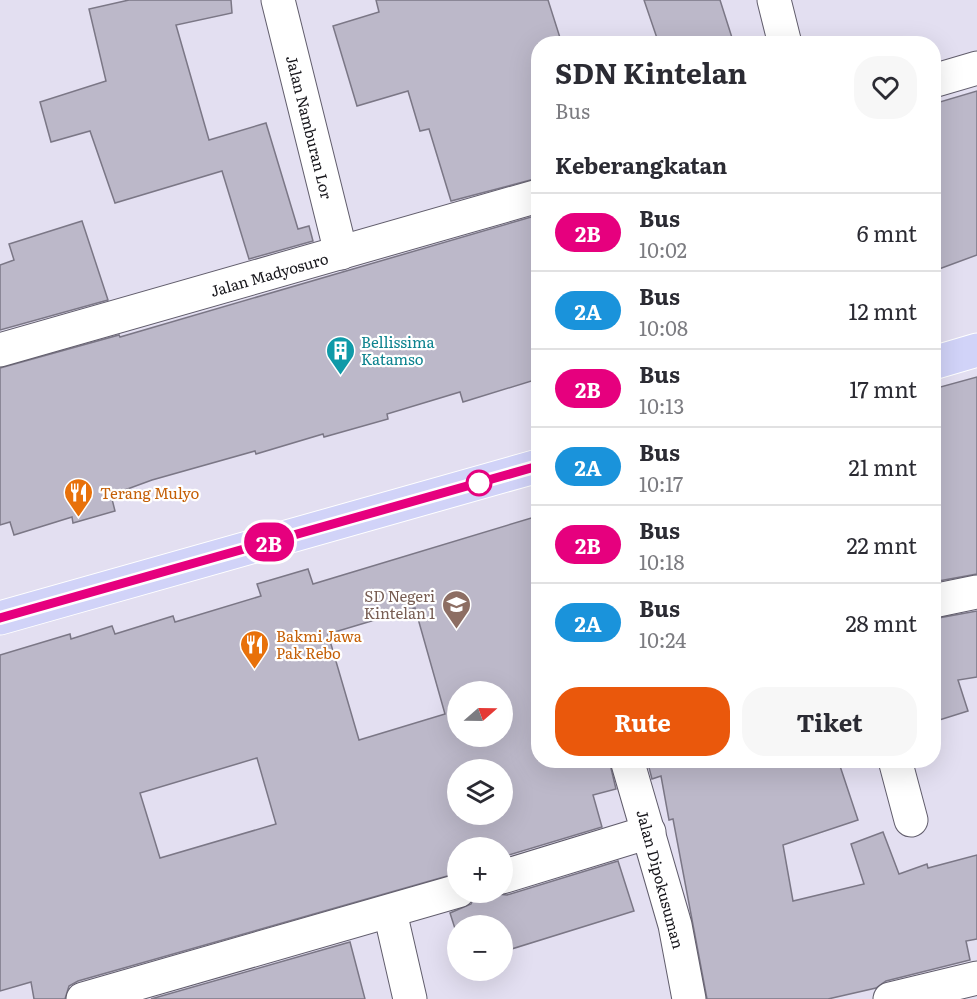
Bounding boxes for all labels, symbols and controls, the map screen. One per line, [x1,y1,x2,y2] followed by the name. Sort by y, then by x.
[555,51,747,93] text: SDN Kintelan
[281,53,339,201] street label: Jalan Namburan Lor
[854,56,917,119] button: heart
[555,95,590,125] text: Bus
[555,148,727,181] text: Keberangkatan
[639,201,680,234] text: Bus
[857,216,917,249] text: 6 mnt
[575,217,601,248] text: 2B
[639,234,687,264] text: 10:02
[207,246,331,302] street label: Jalan Madyosuro
[639,279,680,312] text: Bus
[849,294,917,327] text: 12 mnt
[574,295,602,326] text: 2A
[639,312,688,342] text: 10:08
[361,330,436,370] place label: Bellissima Katamso
[324,334,356,376] building icon: Bellissima Katamso
[639,357,680,390] text: Bus
[849,372,917,405] text: 17 mnt
[575,373,601,404] text: 2B
[639,390,684,420] text: 10:13
[639,435,680,468] text: Bus
[849,450,917,483] text: 21 mnt
[574,451,602,482] text: 2A
[639,468,683,498] text: 10:17
[466,470,492,496] unlabelled marker
[63,476,95,518] restaurant icon: Terang Mulyo
[100,481,200,504] place label: Terang Mulyo
[639,513,680,546] text: Bus
[242,522,296,562] line badge: 2B
[256,527,282,558] text: 2B
[846,528,917,561] text: 22 mnt
[575,529,601,560] text: 2B
[639,546,685,576] text: 10:18
[364,584,435,624] place label: SD Negeri Kintelan 1
[440,588,472,630] school or university icon: SD Negeri Kintelan 1
[639,591,680,624] text: Bus
[845,606,917,639] text: 28 mnt
[574,607,602,638] text: 2A
[276,624,363,664] place label: Bakmi Jawa Pak Rebo
[639,624,686,654] text: 10:24
[239,628,271,670] restaurant icon: Bakmi Jawa Pak Rebo
[447,681,513,747] north arrow
[447,681,513,981] map controls
[555,687,730,756] button: Rute
[742,687,917,756] button: Tiket
[447,759,513,825] button: layers
[631,807,691,951] street label: Jalan Dipokusuman
[447,837,513,903] button: +
[447,915,513,981] button: −

